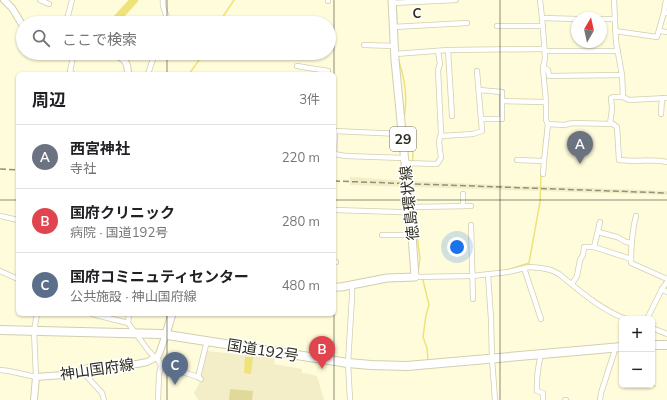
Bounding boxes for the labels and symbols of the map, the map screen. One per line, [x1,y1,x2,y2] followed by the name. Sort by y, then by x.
[413,5,422,21] text: C
[571,12,607,48] north arrow
[390,127,416,151] road number: 29
[567,131,593,164] pin: A
[396,165,422,241] street label: 徳島環状線
[447,237,467,257] your location
[226,335,300,365] street label: 国道192号
[309,336,335,369] pin: B
[162,352,188,385] pin: C
[59,354,135,384] street label: 神山国府線

